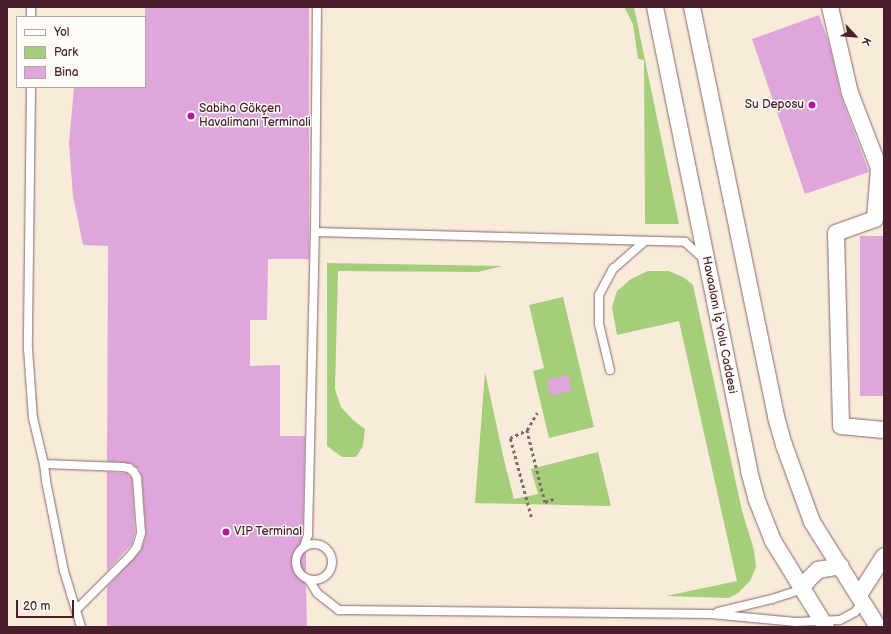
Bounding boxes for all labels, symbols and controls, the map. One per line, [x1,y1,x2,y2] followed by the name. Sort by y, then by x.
[16,16,146,88] legend
[835,16,875,56] north arrow
[54,25,69,40] text: Yol
[859,35,874,48] text: K
[54,45,78,60] text: Park
[54,65,79,80] text: Bina
[745,98,804,112] place label: Su Deposu
[807,100,817,110] marker: Su Deposu
[199,102,311,130] place label: Sabiha Gökçen Havalimanı Terminali
[186,111,196,121] marker: Sabiha Gökçen Havalimanı Terminali
[699,255,739,395] street label: Havaalanı İç Yolu Caddesi
[234,525,302,539] place label: VIP Terminal
[221,527,231,537] marker: VIP Terminal
[18,592,76,618] scale bar
[23,599,50,614] text: 20 m

